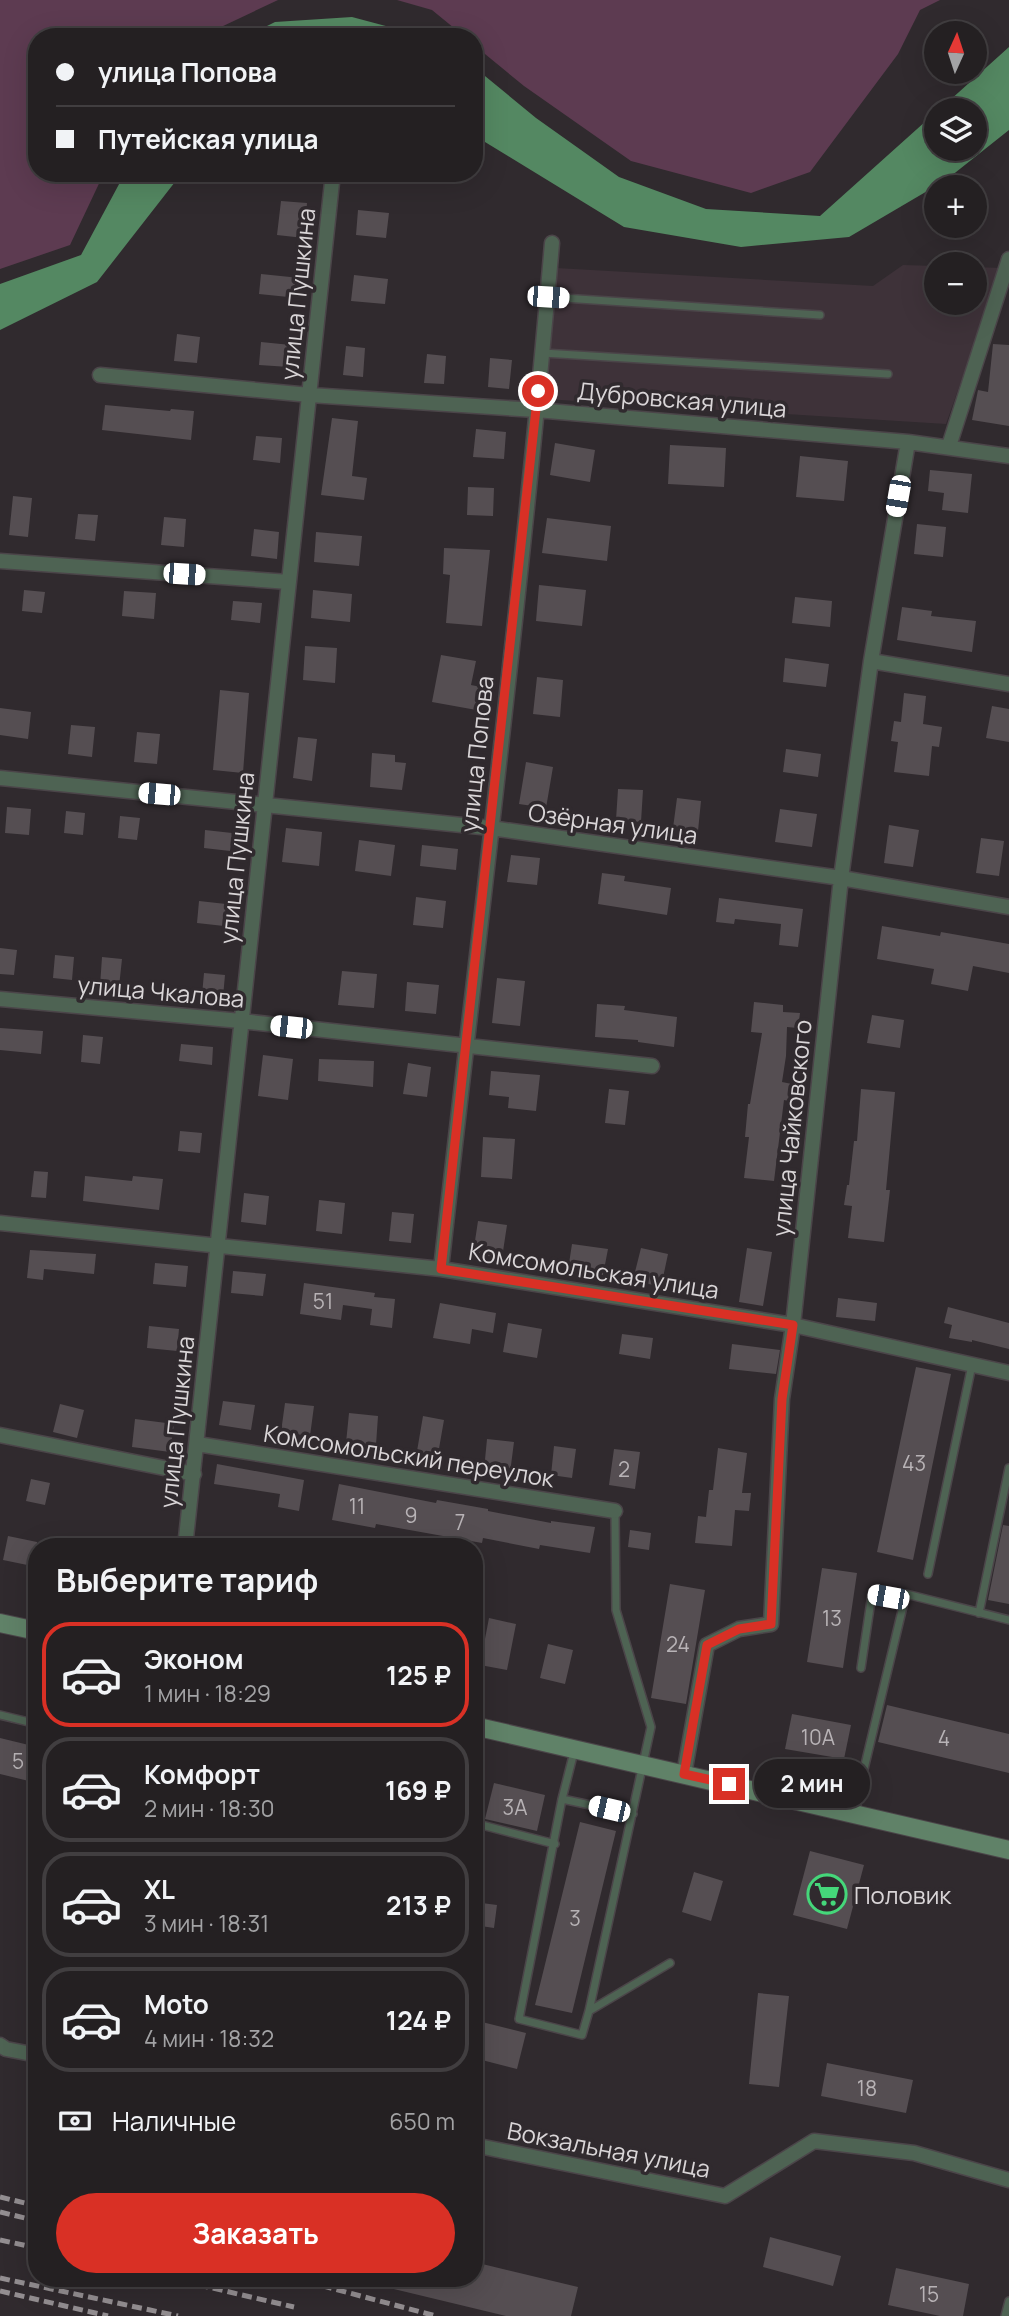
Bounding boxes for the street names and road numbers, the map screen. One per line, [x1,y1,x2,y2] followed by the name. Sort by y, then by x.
[272,206,322,382] street label: улица Пушкина
[576,373,788,425] street label: Дубровская улица
[451,674,501,834] street label: улица Попова
[211,770,261,946] street label: улица Пушкина
[526,795,700,851] street label: Озёрная улица
[76,967,246,1015] street label: улица Чкалова
[763,1018,819,1238] street label: улица Чайковского
[466,1234,722,1306] street label: Комсомольская улица
[151,1334,201,1510] street label: улица Пушкина
[261,1416,558,1494] street label: Комсомольский переулок
[505,2113,713,2185] street label: Вокзальная улица

